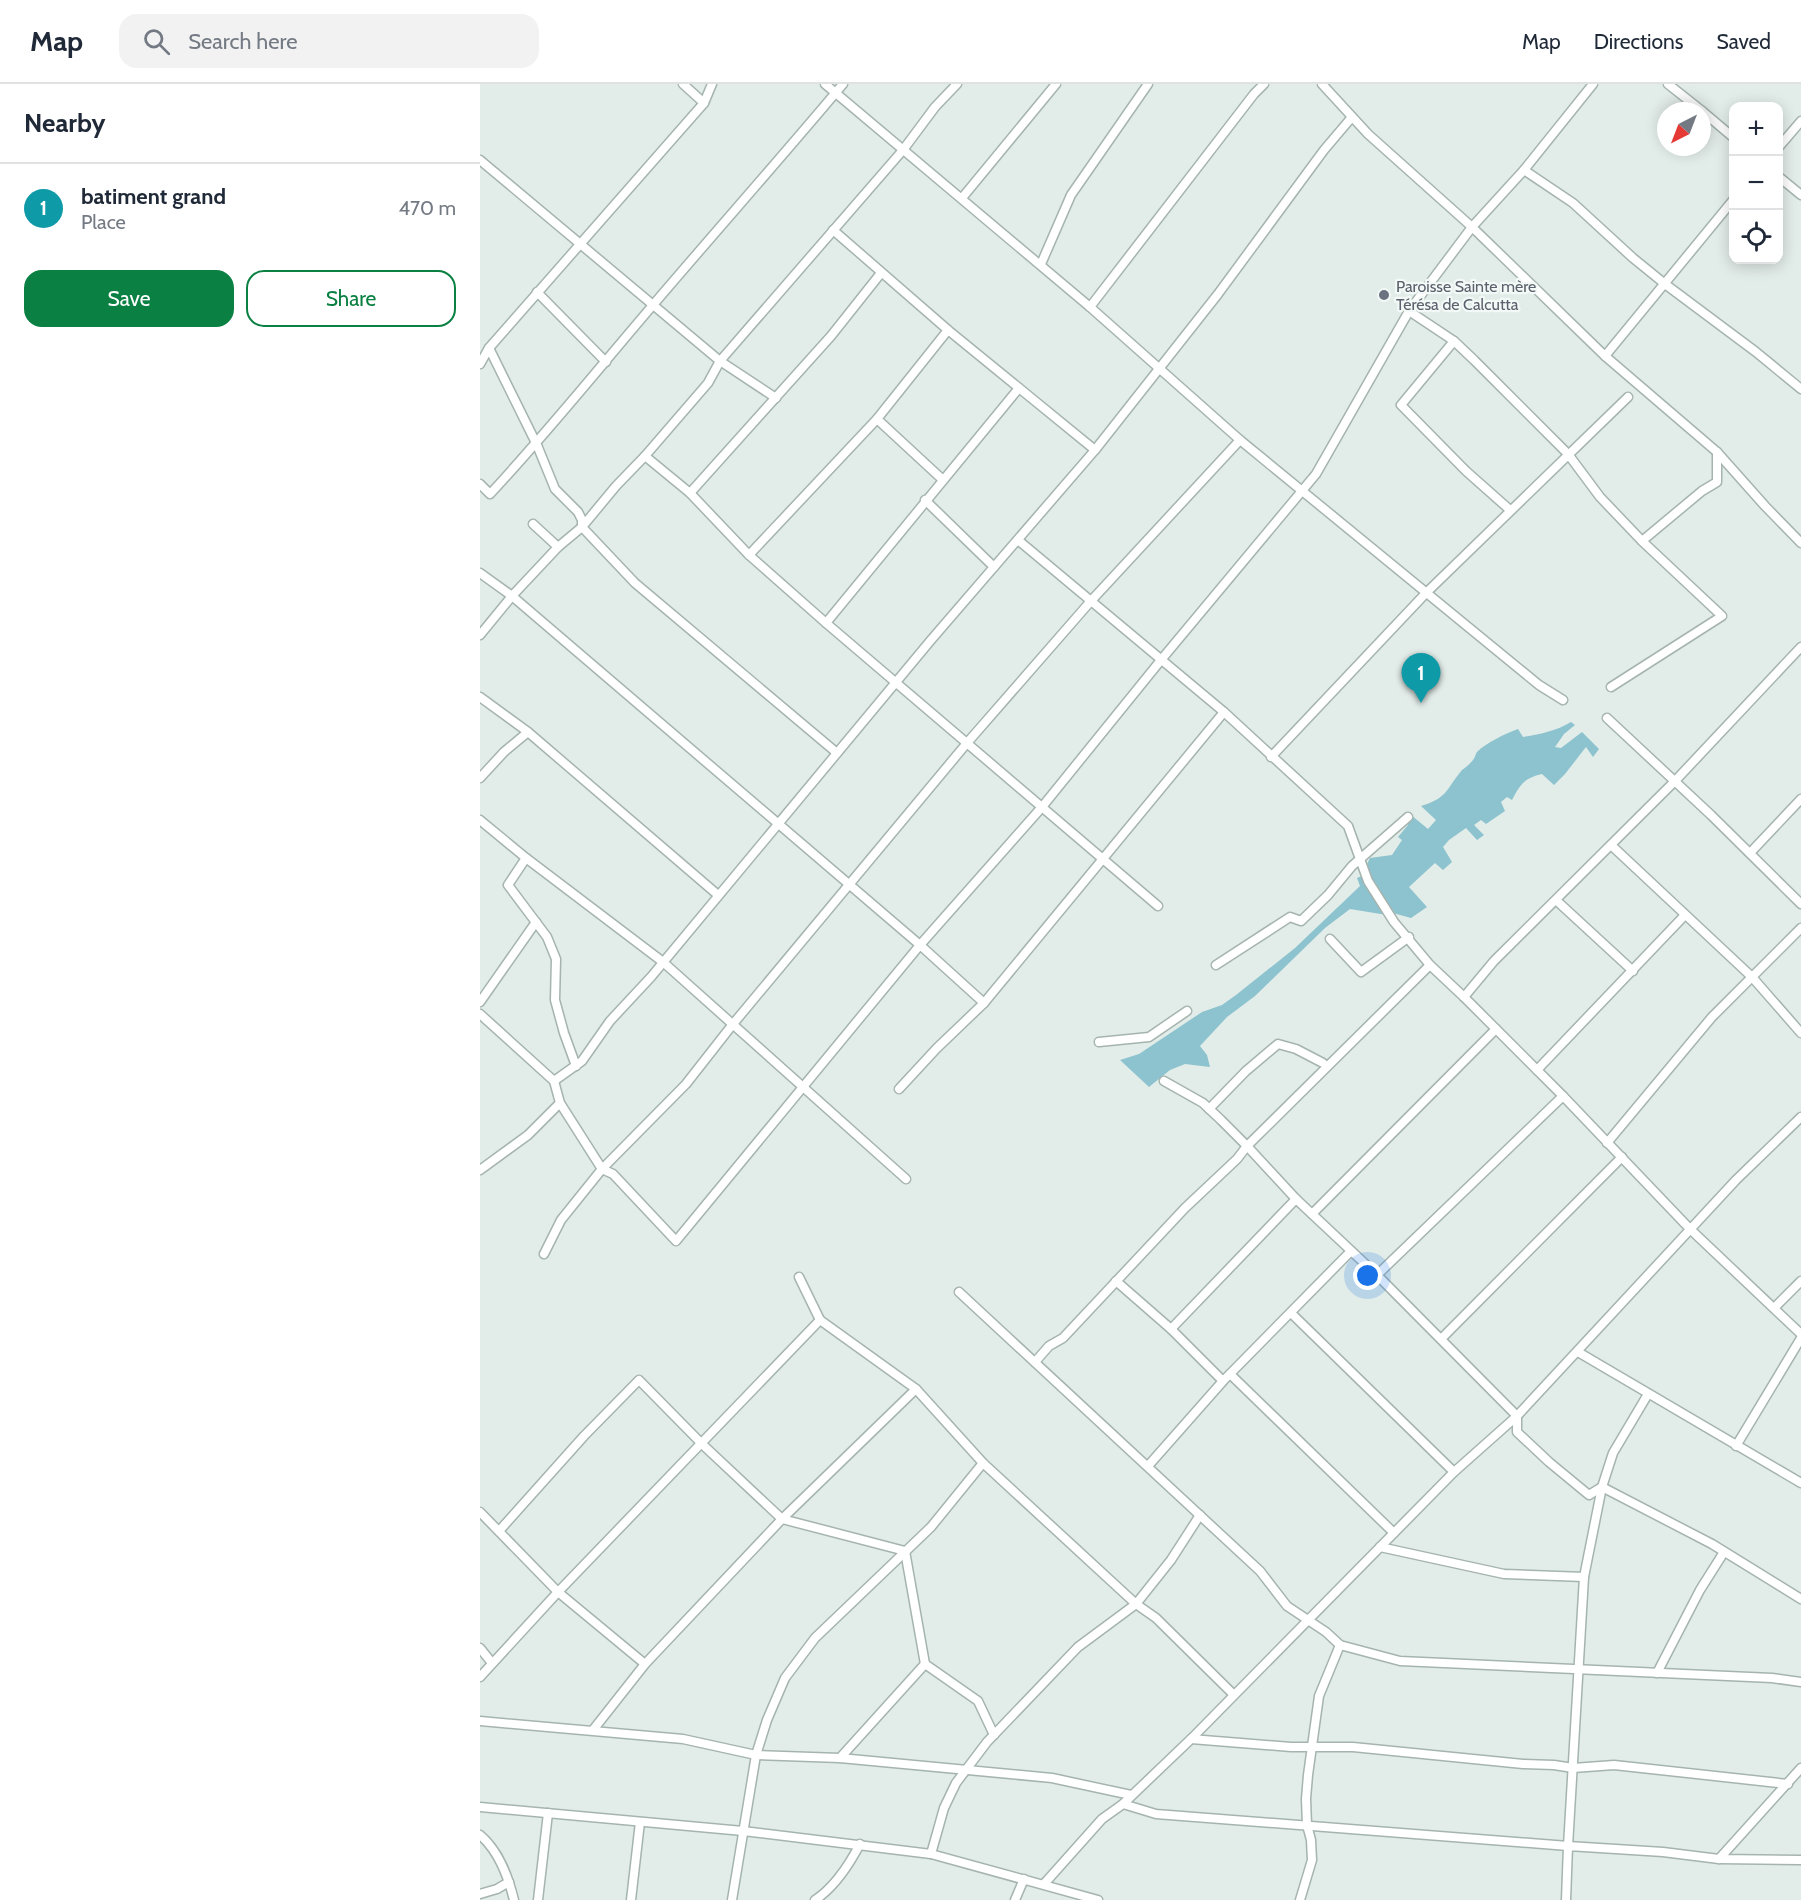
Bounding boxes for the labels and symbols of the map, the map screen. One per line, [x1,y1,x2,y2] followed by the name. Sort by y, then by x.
[1657,102,1711,156] north arrow
[1396,277,1536,314] place label: Paroisse Sainte mère Térésa de Calcutta
[1377,288,1391,302] marker: Paroisse Sainte mère Térésa de Calcutta
[1402,654,1440,703] pin: 1
[1353,1261,1382,1290] your location

